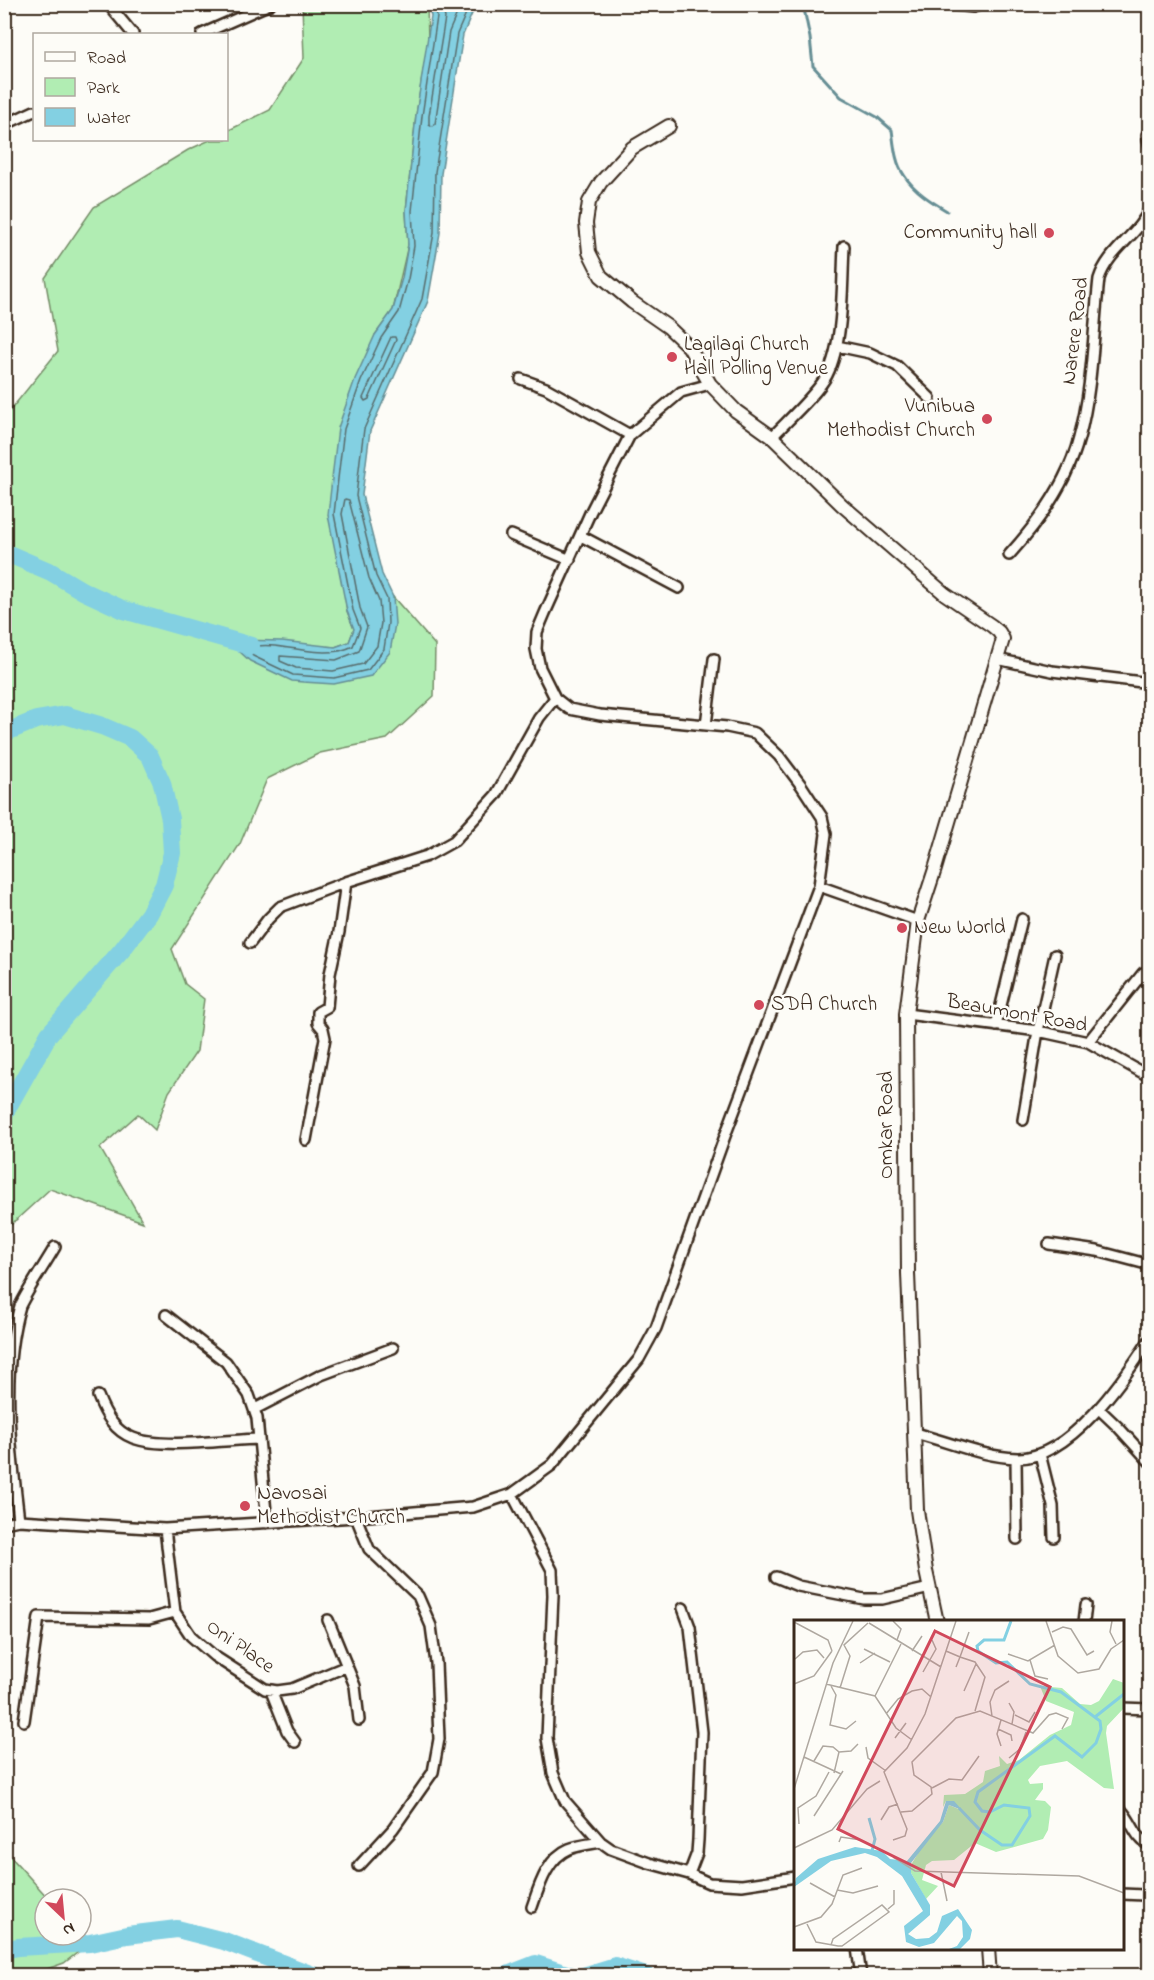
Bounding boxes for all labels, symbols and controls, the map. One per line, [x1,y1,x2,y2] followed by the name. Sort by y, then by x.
[33,33,228,141] legend
[87,46,126,72] text: Road
[87,76,120,102] text: Park
[87,106,131,132] text: Water
[904,218,1037,250] place label: Community hall
[1042,226,1056,240] marker: Community hall
[1055,275,1098,387] street label: Narere Road
[684,330,829,386] place label: Lagilagi Church Hall Polling Venue
[665,350,679,364] marker: Lagilagi Church Hall Polling Venue
[827,392,975,446] place label: Vunibua Methodist Church
[980,412,994,426] marker: Vunibua Methodist Church
[914,913,1006,943] place label: New World
[895,921,909,935] marker: New World
[943,987,1090,1041] street label: Beaumont Road
[771,990,877,1020] place label: SDA Church
[752,998,766,1012] marker: SDA Church
[872,1071,902,1179] street label: Omkar Road
[257,1479,405,1533] place label: Navosai Methodist Church
[238,1499,252,1513] marker: Navosai Methodist Church
[200,1612,281,1682] street label: Oni Place
[794,1620,1124,1950] inset map
[33,1887,93,1947] north arrow
[58,1916,79,1942] text: N

